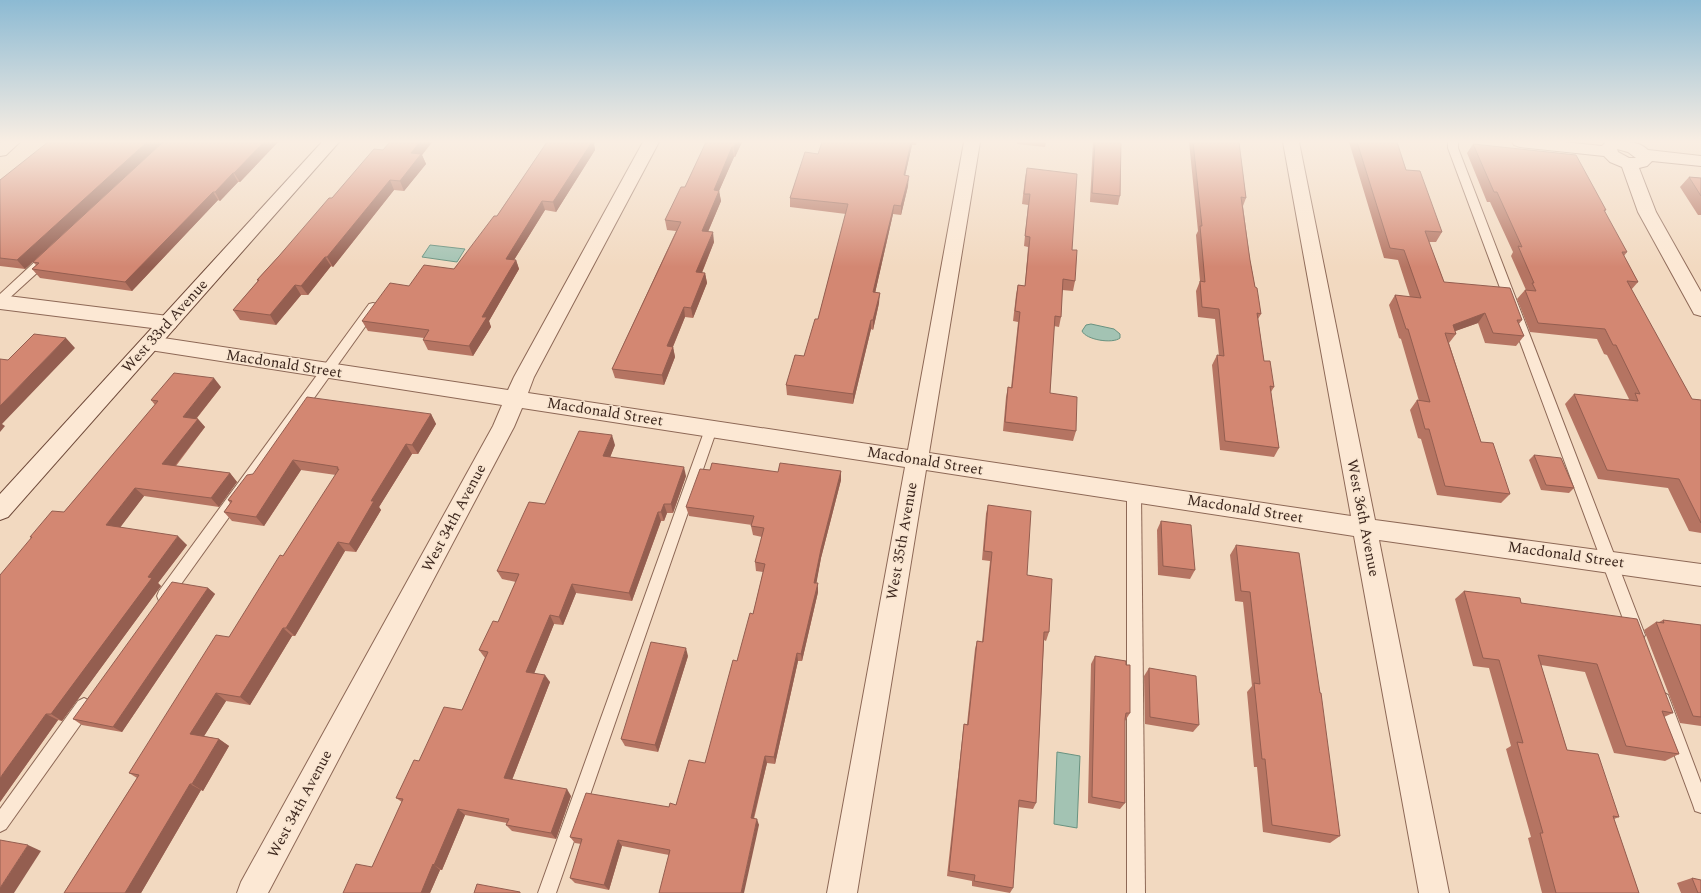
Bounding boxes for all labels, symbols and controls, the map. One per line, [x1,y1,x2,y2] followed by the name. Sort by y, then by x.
[116,274,214,378] street label: West 33rd Avenue
[224,343,344,385] street label: Macdonald Street
[545,391,665,433] street label: Macdonald Street
[865,440,985,482] street label: Macdonald Street
[1340,457,1386,579] street label: West 36th Avenue
[416,460,492,576] street label: West 34th Avenue
[880,480,924,602] street label: West 35th Avenue
[1185,488,1305,530] street label: Macdonald Street
[1506,535,1626,575] street label: Macdonald Street
[262,746,338,862] street label: West 34th Avenue

